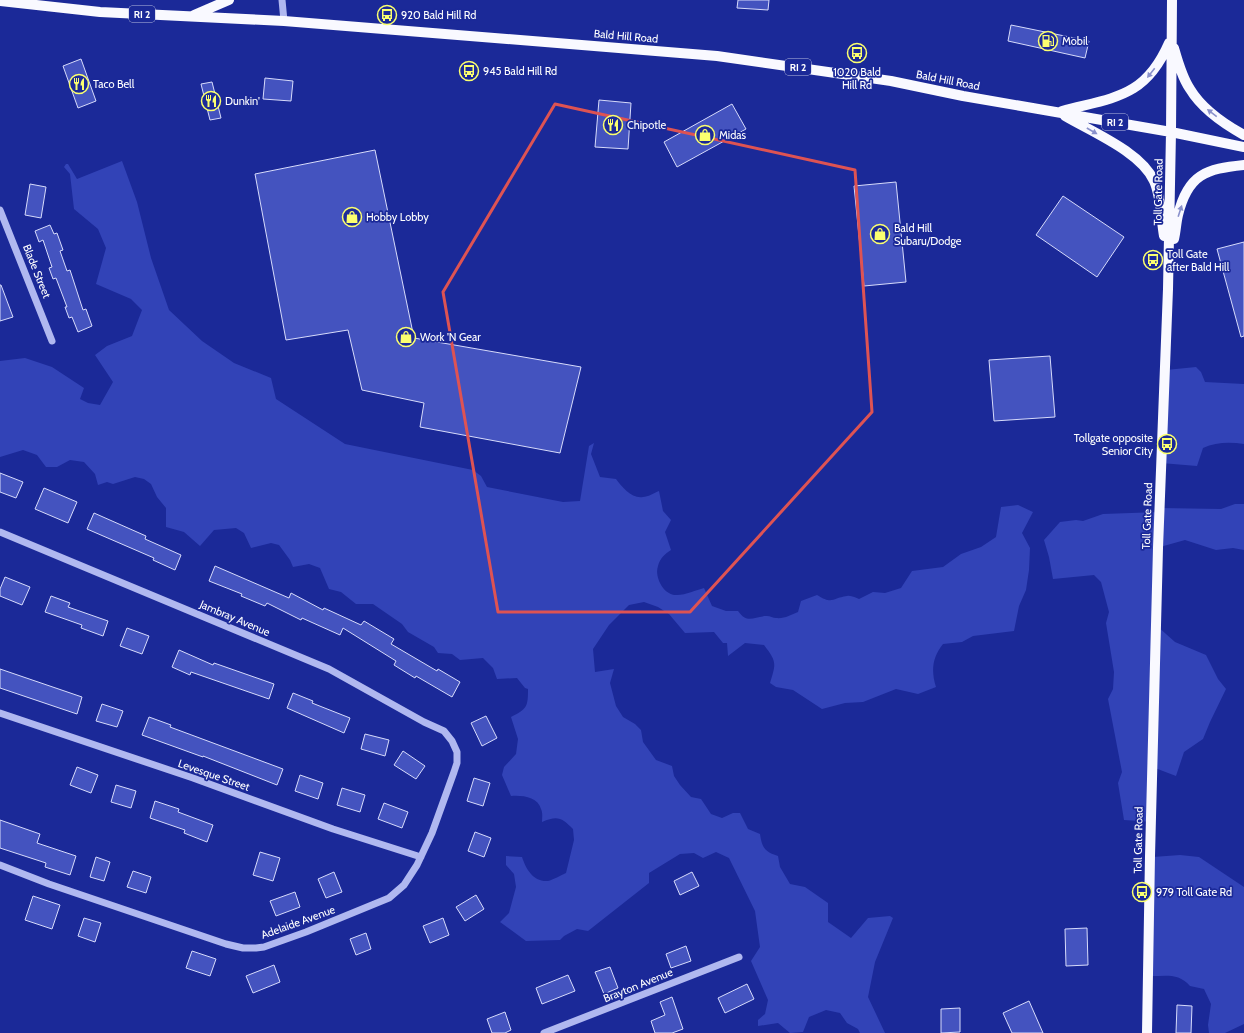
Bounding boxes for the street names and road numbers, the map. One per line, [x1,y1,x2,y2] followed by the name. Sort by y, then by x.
[129,6,155,22] road number: RI 2
[593,26,659,46] street label: Bald Hill Road
[785,59,811,75] road number: RI 2
[915,67,981,93] street label: Bald Hill Road
[1102,114,1128,130] road number: RI 2
[1150,158,1166,226] street label: Toll Gate Road
[20,242,54,300] street label: Blade Street
[1139,482,1155,550] street label: Toll Gate Road
[197,596,273,639] street label: Jambray Avenue
[176,756,252,794] street label: Levesque Street
[1130,806,1146,874] street label: Toll Gate Road
[259,902,337,942] street label: Adelaide Avenue
[601,965,675,1005] street label: Brayton Avenue

